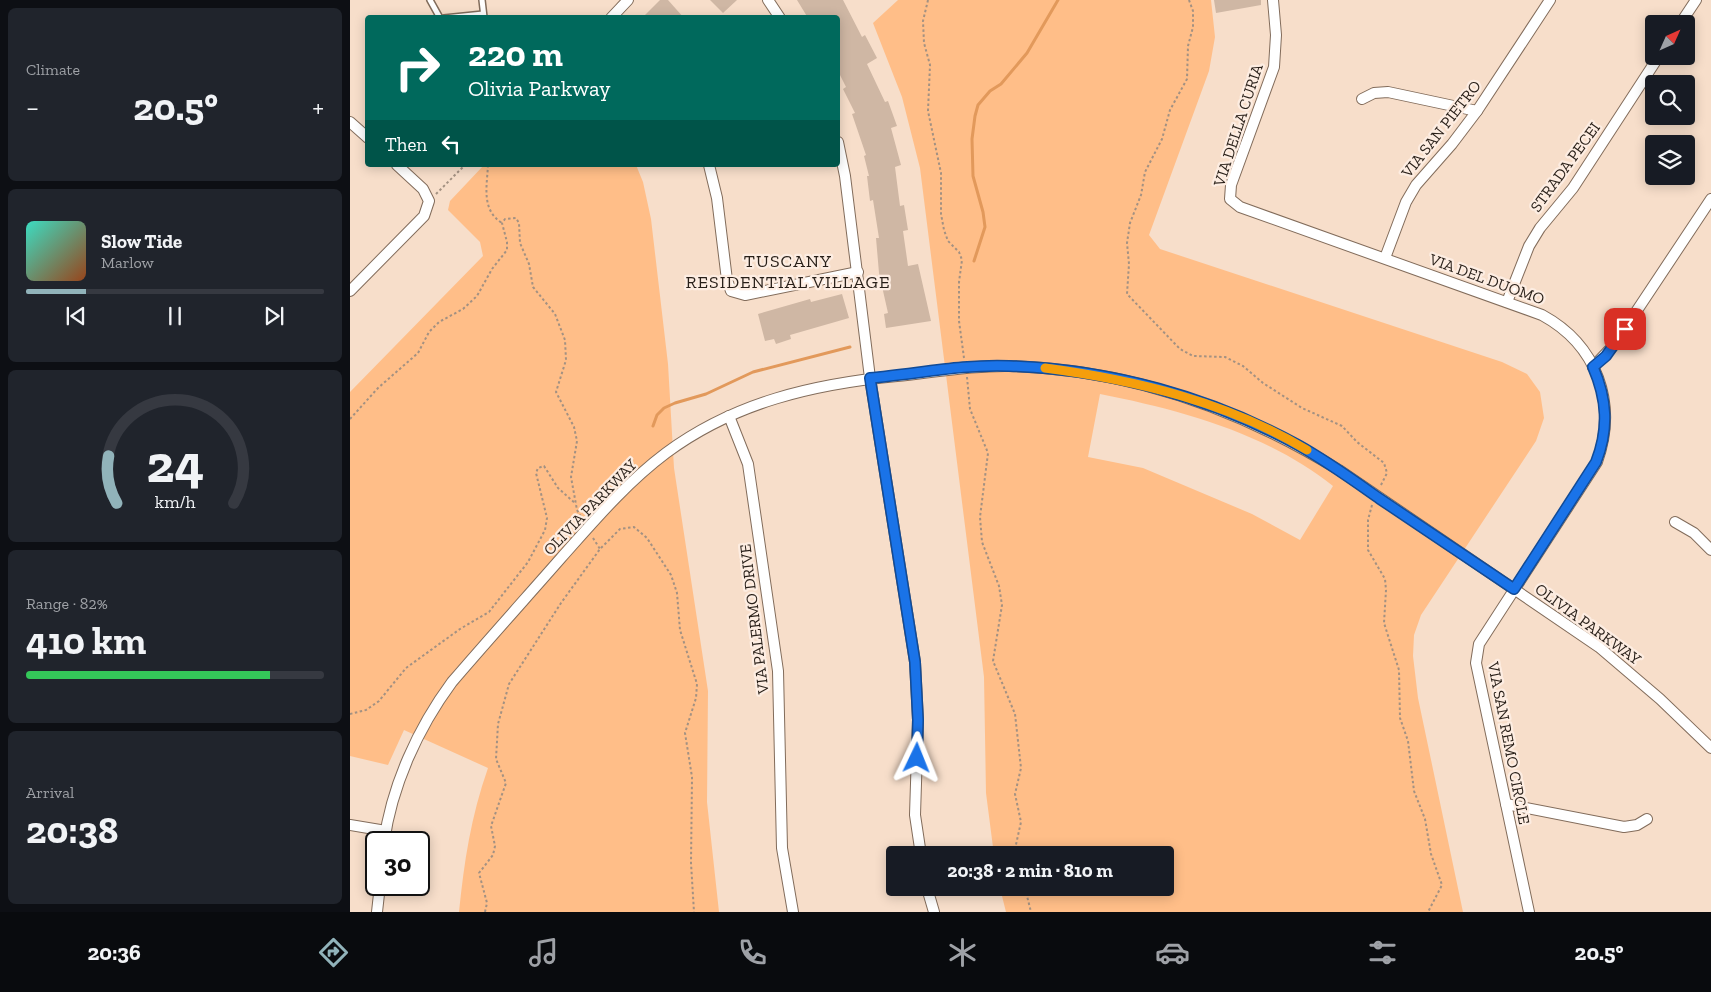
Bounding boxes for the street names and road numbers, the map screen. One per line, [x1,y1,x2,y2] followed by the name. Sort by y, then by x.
[1209,61,1267,190] street label: VIA DELLA CURIA
[1397,76,1485,182] street label: VIA SAN PIETRO
[1526,118,1604,216] street label: STRADA PECEI
[1426,249,1547,309] street label: VIA DEL DUOMO
[539,455,641,559] street label: OLIVIA PARKWAY
[735,543,773,696] street label: VIA PALERMO DRIVE
[1531,579,1645,669] street label: OLIVIA PARKWAY
[1484,659,1534,826] street label: VIA SAN REMO CIRCLE

